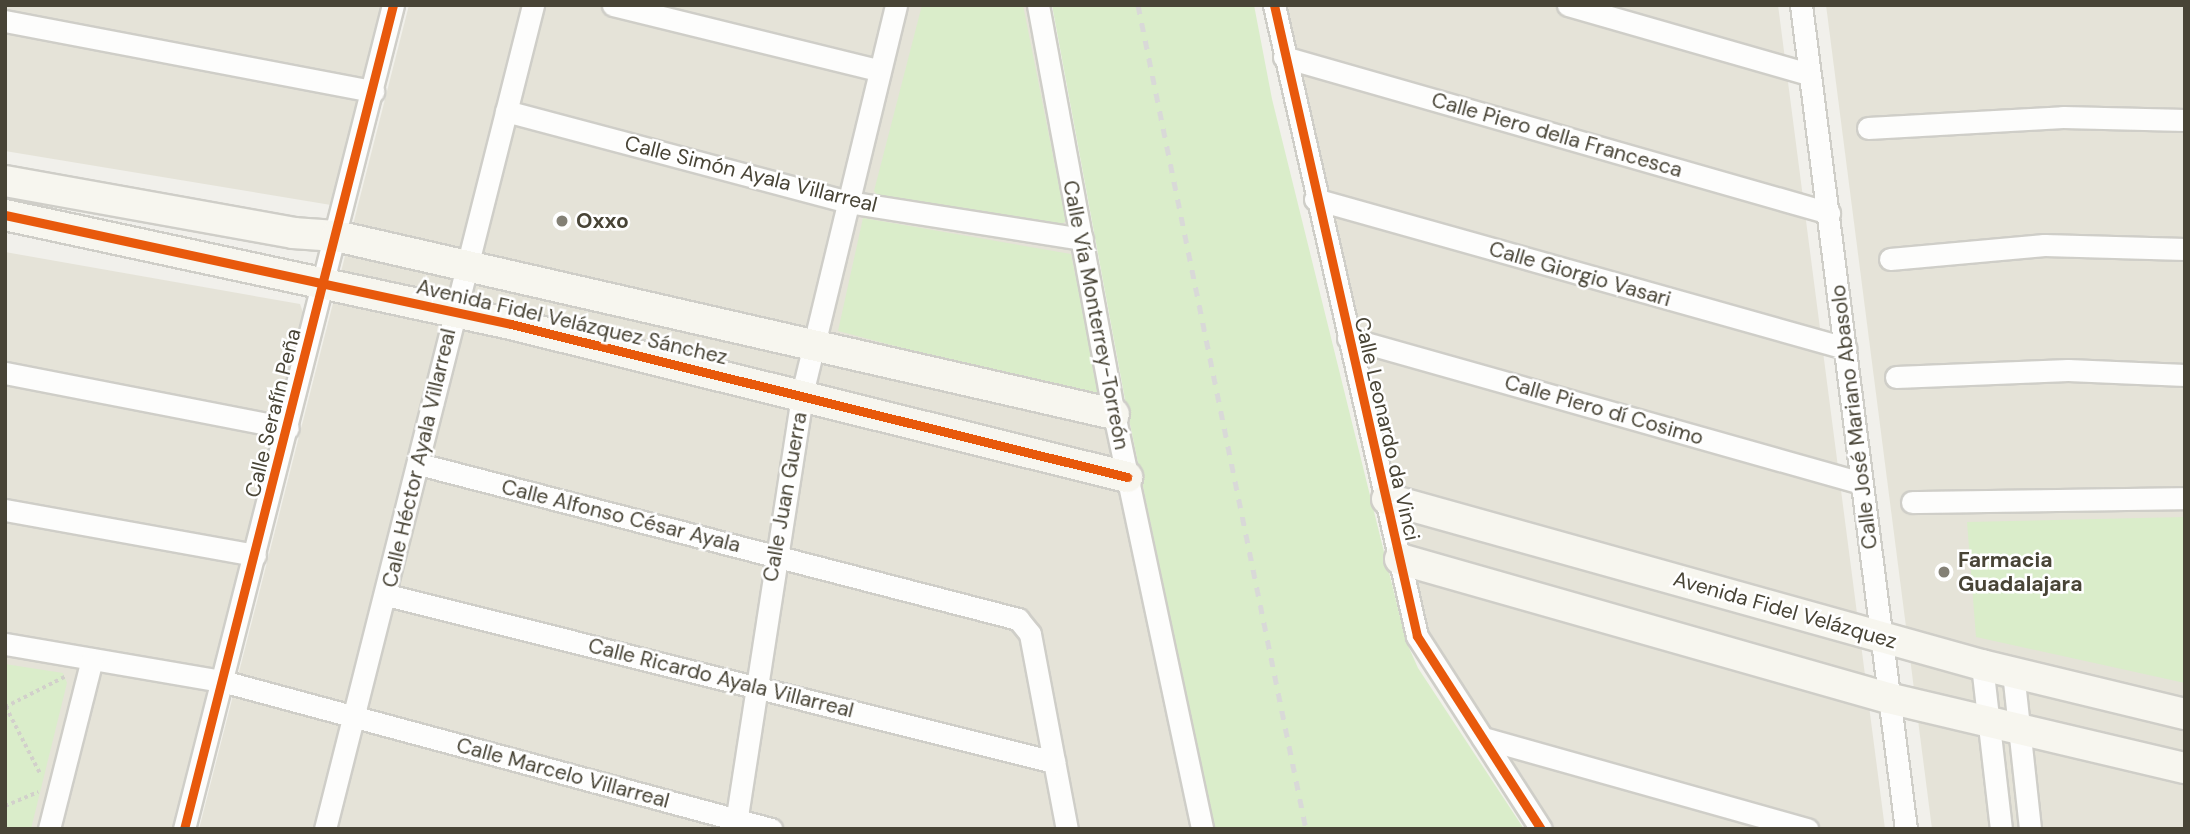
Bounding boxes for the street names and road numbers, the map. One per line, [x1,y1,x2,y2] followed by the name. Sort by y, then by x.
[1429,87,1685,183] street label: Calle Piero della Francesca
[622,130,880,218] street label: Calle Simón Ayala Villarreal
[1058,178,1134,452] street label: Calle Vía Monterrey-Torreón
[1486,236,1674,312] street label: Calle Giorgio Vasari
[414,274,730,370] street label: Avenida Fidel Velázquez Sánchez
[1825,283,1883,551] street label: Calle José Mariano Abasolo
[1349,315,1425,543] street label: Calle Leonardo da Vinci
[240,326,306,500] street label: Calle Serafín Peña
[377,326,461,590] street label: Calle Héctor Ayala Villarreal
[1502,370,1706,450] street label: Calle Piero dí Cosimo
[758,410,812,584] street label: Calle Juan Guerra
[499,474,743,558] street label: Calle Alfonso César Ayala
[1670,566,1900,654] street label: Avenida Fidel Velázquez
[586,633,856,723] street label: Calle Ricardo Ayala Villarreal
[454,732,672,814] street label: Calle Marcelo Villarreal

